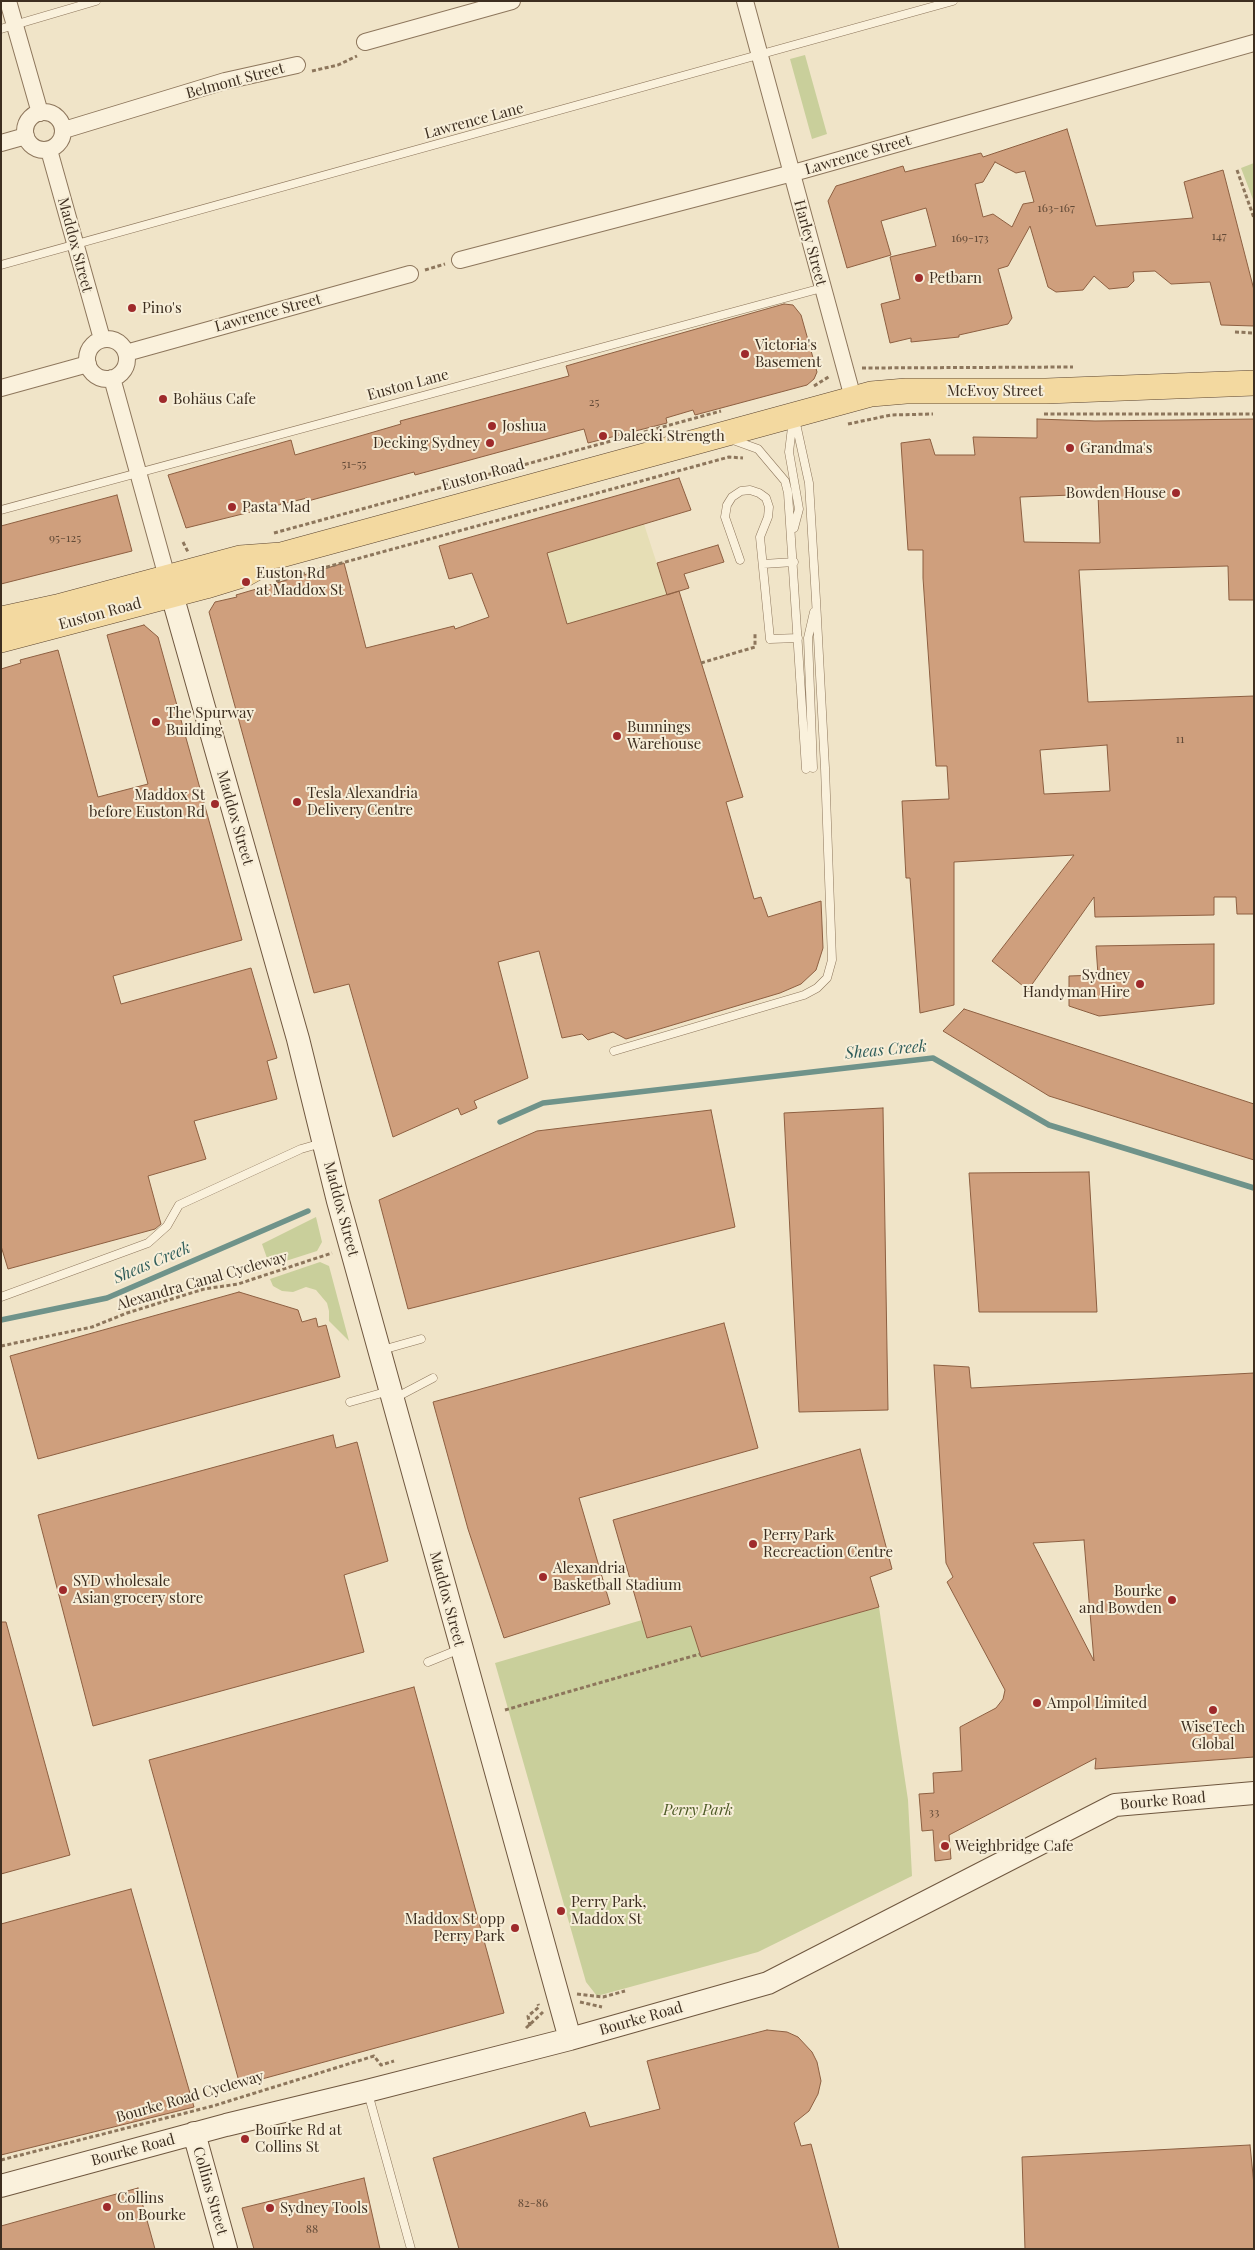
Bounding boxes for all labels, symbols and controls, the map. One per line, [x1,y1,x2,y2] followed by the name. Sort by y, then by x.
[184,59,286,103] street label: Belmont Street
[422,99,526,143] street label: Lawrence Lane
[803,131,913,179] street label: Lawrence Street
[54,196,96,294] street label: Maddox Street
[790,198,830,288] street label: Harley Street
[1037,201,1075,215] house number: 163-167
[1211,229,1227,243] house number: 147
[951,231,989,245] house number: 169-173
[929,269,982,287] place label: Petbarn
[913,272,925,284] marker: Petbarn
[213,290,323,336] street label: Lawrence Street
[142,299,182,317] place label: Pino's
[126,302,138,314] marker: Pino's
[755,336,821,371] place label: Victoria's Basement
[739,348,751,360] marker: Victoria's Basement
[365,365,451,405] street label: Euston Lane
[947,382,1043,400] street label: McEvoy Street
[173,390,256,408] place label: Bohäus Cafe
[157,393,169,405] marker: Bohäus Cafe
[589,395,599,409] house number: 25
[502,417,547,435] place label: Joshua
[486,420,498,432] marker: Joshua
[613,427,725,445] place label: Dalecki Strength
[597,430,609,442] marker: Dalecki Strength
[373,434,480,452] place label: Decking Sydney
[484,437,496,449] marker: Decking Sydney
[1080,439,1152,457] place label: Grandma's
[1064,442,1076,454] marker: Grandma's
[440,455,526,495] street label: Euston Road
[341,457,367,471] house number: 51-55
[1066,484,1166,502] place label: Bowden House
[1170,487,1182,499] marker: Bowden House
[242,498,311,516] place label: Pasta Mad
[226,501,238,513] marker: Pasta Mad
[49,531,81,545] house number: 95-125
[256,564,343,599] place label: Euston Rd at Maddox St
[240,576,252,588] marker: Euston Rd at Maddox St
[57,594,143,634] street label: Euston Road
[166,704,254,739] place label: The Spurway Building
[150,716,162,728] marker: The Spurway Building
[627,718,701,753] place label: Bunnings Warehouse
[611,730,623,742] marker: Bunnings Warehouse
[1176,732,1184,746] house number: 11
[213,769,257,867] street label: Maddox Street
[307,784,418,819] place label: Tesla Alexandria Delivery Centre
[89,786,205,821] place label: Maddox St before Euston Rd
[291,796,303,808] marker: Tesla Alexandria Delivery Centre
[209,798,221,810] marker: Maddox St before Euston Rd
[1023,966,1130,1001] place label: Sydney Handyman Hire
[1134,978,1146,990] marker: Sydney Handyman Hire
[844,1037,928,1063] water label: Sheas Creek
[320,1160,362,1258] street label: Maddox Street
[111,1238,193,1288] water label: Sheas Creek
[114,1248,290,1314] street label: Alexandra Canal Cycleway
[763,1526,893,1561] place label: Perry Park Recreaction Centre
[747,1538,759,1550] marker: Perry Park Recreaction Centre
[426,1550,468,1648] street label: Maddox Street
[553,1559,682,1594] place label: Alexandria Basketball Stadium
[537,1571,549,1583] marker: Alexandria Basketball Stadium
[73,1572,203,1607] place label: SYD wholesale Asian grocery store
[1079,1582,1162,1617] place label: Bourke and Bowden
[57,1584,69,1596] marker: SYD wholesale Asian grocery store
[1166,1594,1178,1606] marker: Bourke and Bowden
[1047,1694,1147,1712] place label: Ampol Limited
[1031,1697,1043,1709] marker: Ampol Limited
[1207,1704,1219,1716] marker: WiseTech Global
[1181,1718,1245,1753] place label: WiseTech Global
[1119,1788,1207,1814] street label: Bourke Road
[663,1801,733,1819] park label: Perry Park
[929,1805,939,1819] house number: 33
[955,1837,1074,1855] place label: Weighbridge Cafe
[939,1840,951,1852] marker: Weighbridge Cafe
[571,1893,647,1928] place label: Perry Park, Maddox St
[555,1905,567,1917] marker: Perry Park, Maddox St
[405,1910,505,1945] place label: Maddox St opp Perry Park
[509,1922,521,1934] marker: Maddox St opp Perry Park
[597,1999,685,2039] street label: Bourke Road
[114,2067,266,2127] street label: Bourke Road Cycleway
[255,2121,342,2156] place label: Bourke Rd at Collins St
[89,2130,177,2170] street label: Bourke Road
[239,2133,251,2145] marker: Bourke Rd at Collins St
[189,2145,231,2237] street label: Collins Street
[117,2189,186,2224] place label: Collins on Bourke
[518,2196,548,2210] house number: 82-86
[280,2199,368,2217] place label: Sydney Tools
[101,2201,113,2213] marker: Collins on Bourke
[264,2202,276,2214] marker: Sydney Tools
[306,2222,318,2236] house number: 88

